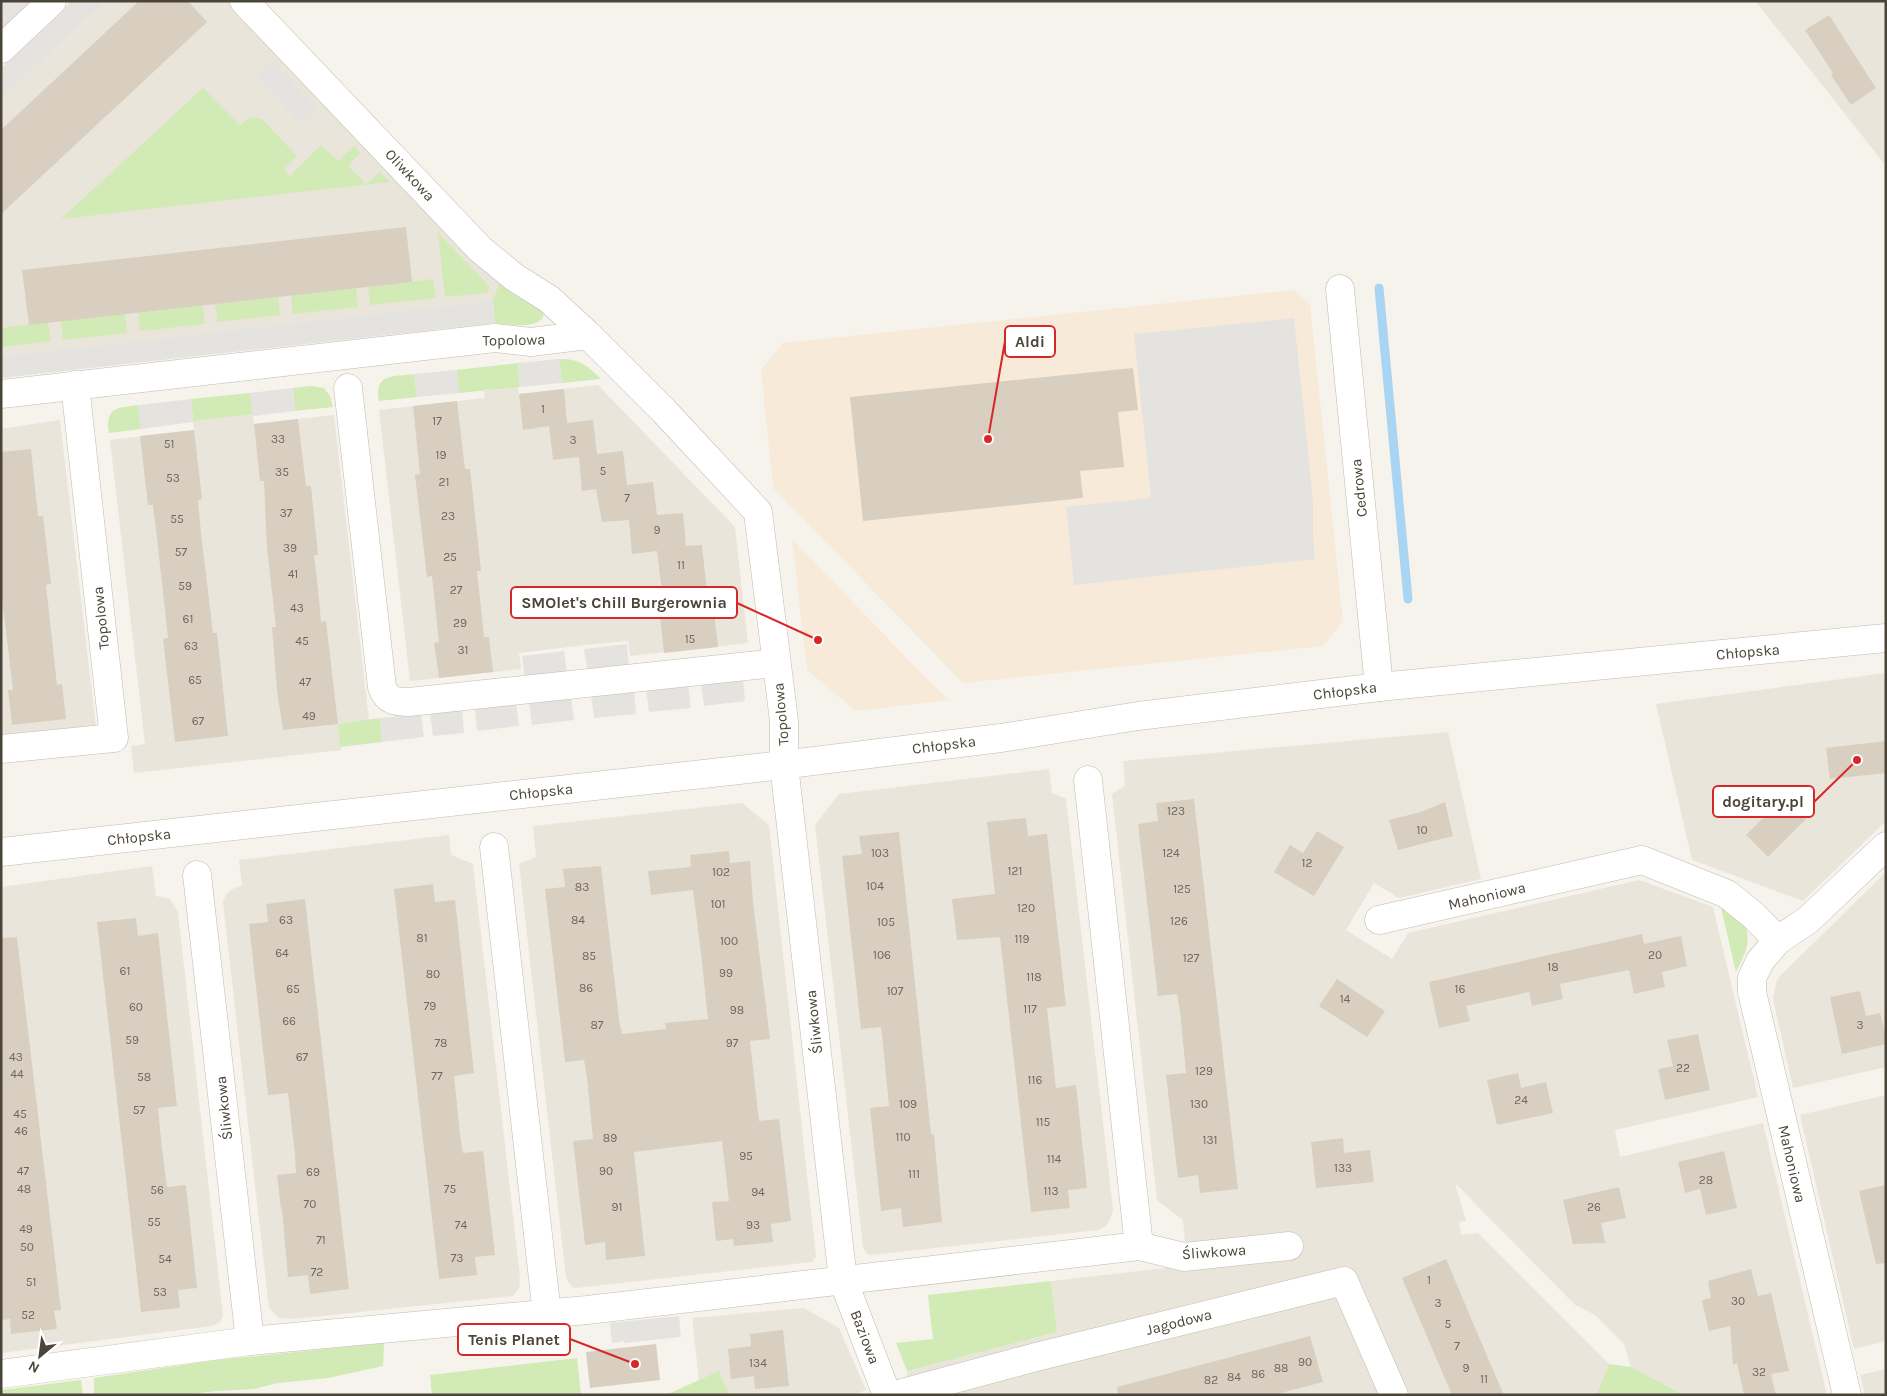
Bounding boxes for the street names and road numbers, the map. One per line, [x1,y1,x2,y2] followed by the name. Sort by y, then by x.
[381,145,439,205] street label: Oliwkowa
[482,330,546,350] street label: Topolowa
[1347,458,1371,518] street label: Cedrowa
[89,586,113,650] street label: Topolowa
[1715,640,1781,664] street label: Chłopska
[1312,678,1378,704] street label: Chłopska
[769,682,793,746] street label: Topolowa
[911,732,977,758] street label: Chłopska
[508,780,574,804] street label: Chłopska
[106,825,172,849] street label: Chłopska
[1446,878,1528,914] street label: Mahoniowa
[802,989,826,1055] street label: Śliwkowa
[212,1075,236,1141] street label: Śliwkowa
[1774,1123,1810,1205] street label: Mahoniowa
[1181,1241,1247,1263] street label: Śliwkowa
[1144,1305,1214,1339] street label: Jagodowa
[846,1307,884,1367] street label: Baziowa

